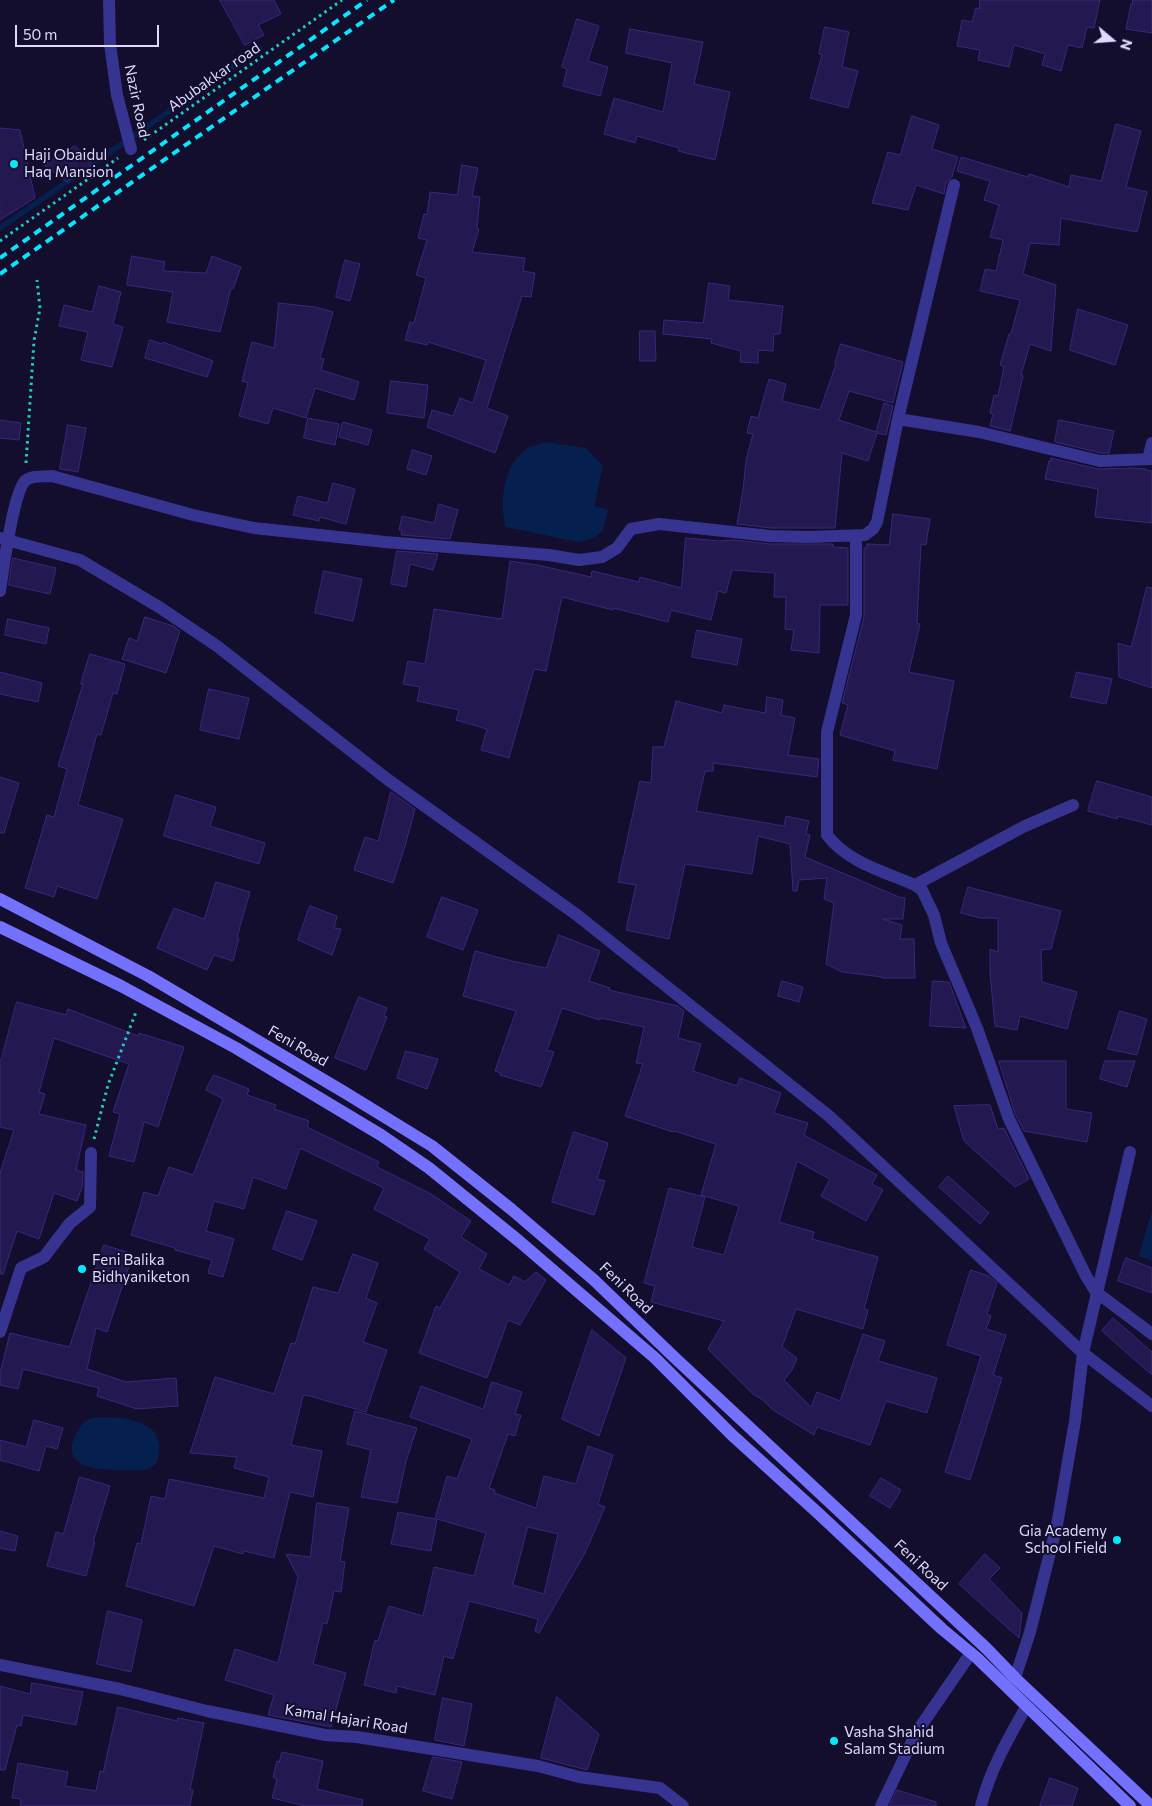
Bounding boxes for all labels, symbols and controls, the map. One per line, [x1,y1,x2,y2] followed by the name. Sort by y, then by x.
[18,15,161,47] scale bar
[1087,15,1137,65] north arrow
[23,25,57,43] text: 50 m
[1117,37,1136,52] text: N
[164,39,264,115] street label: Abubakkar road
[120,63,154,139] street label: Nazir Road
[24,146,114,181] place label: Haji Obaidul Haq Mansion
[8,158,20,170] marker: Haji Obaidul Haq Mansion
[265,1022,331,1070] street label: Feni Road
[92,1251,190,1286] place label: Feni Balika Bidhyaniketon
[596,1258,656,1318] street label: Feni Road
[76,1263,88,1275] marker: Feni Balika Bidhyaniketon
[1019,1522,1107,1557] place label: Gia Academy School Field
[1111,1534,1123,1546] marker: Gia Academy School Field
[891,1536,951,1594] street label: Feni Road
[283,1700,409,1738] street label: Kamal Hajari Road
[844,1723,945,1758] place label: Vasha Shahid Salam Stadium
[828,1735,840,1747] marker: Vasha Shahid Salam Stadium

